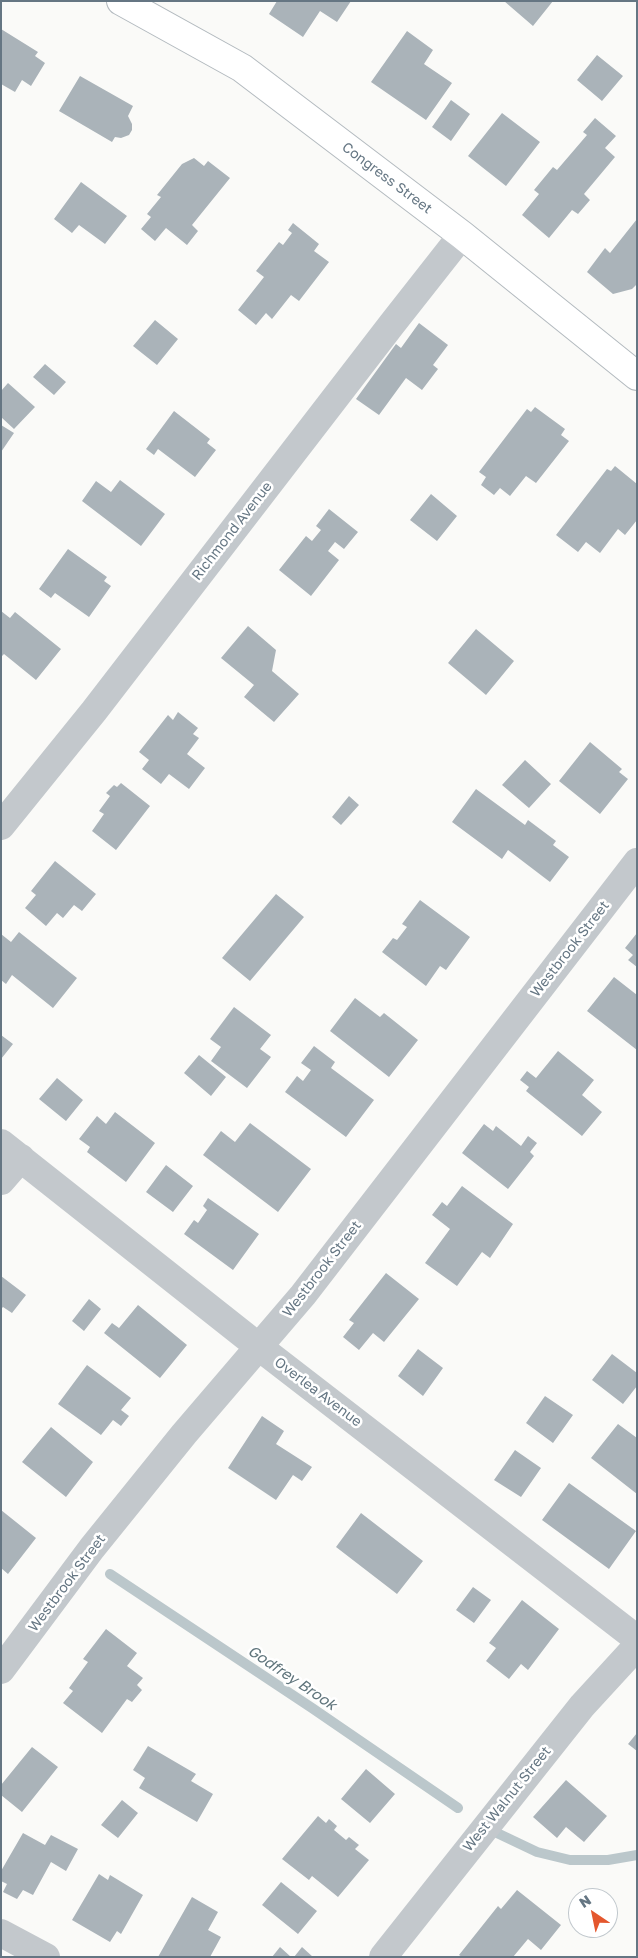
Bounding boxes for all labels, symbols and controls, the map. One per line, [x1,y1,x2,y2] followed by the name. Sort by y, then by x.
[339,139,435,217] street label: Congress Street
[188,478,276,584] street label: Richmond Avenue
[527,897,613,1001] street label: Westbrook Street
[279,1217,365,1321] street label: Westbrook Street
[271,1354,365,1430] street label: Overlea Avenue
[25,1531,109,1635] street label: Westbrook Street
[244,1642,340,1714] water label: Godfrey Brook
[459,1743,555,1855] street label: West Walnut Street
[568,1888,618,1938] north arrow
[576,1891,594,1911] text: N

